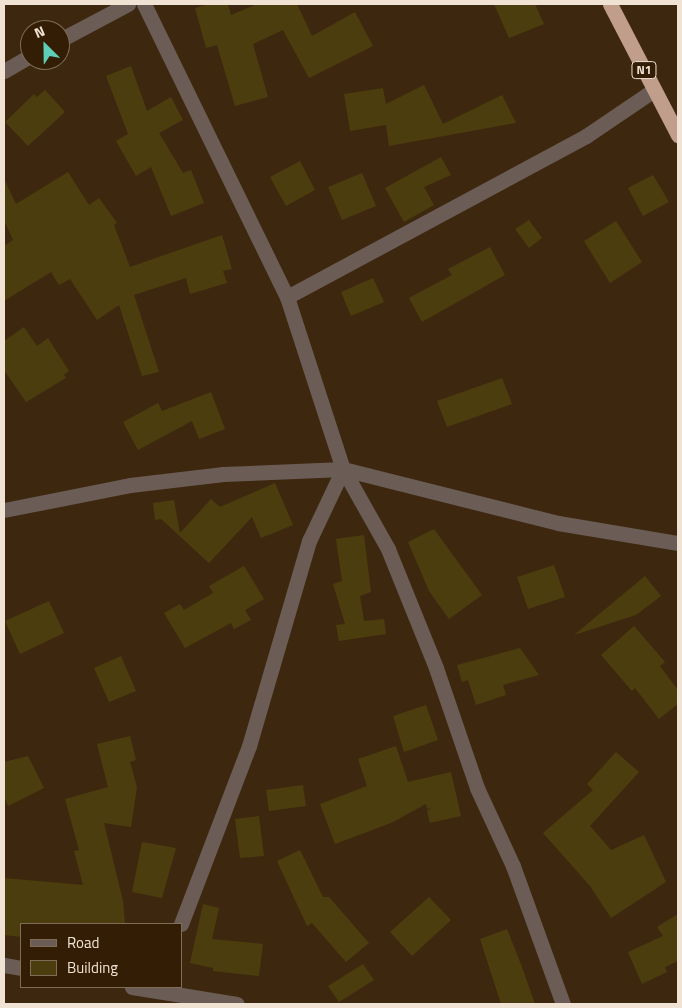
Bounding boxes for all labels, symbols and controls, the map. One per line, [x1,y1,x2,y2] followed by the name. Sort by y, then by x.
[20,20,70,70] north arrow
[31,20,48,43] text: N
[630,60,658,80] road number: N1
[20,923,182,988] legend
[67,931,99,954] text: Road
[67,956,118,979] text: Building

